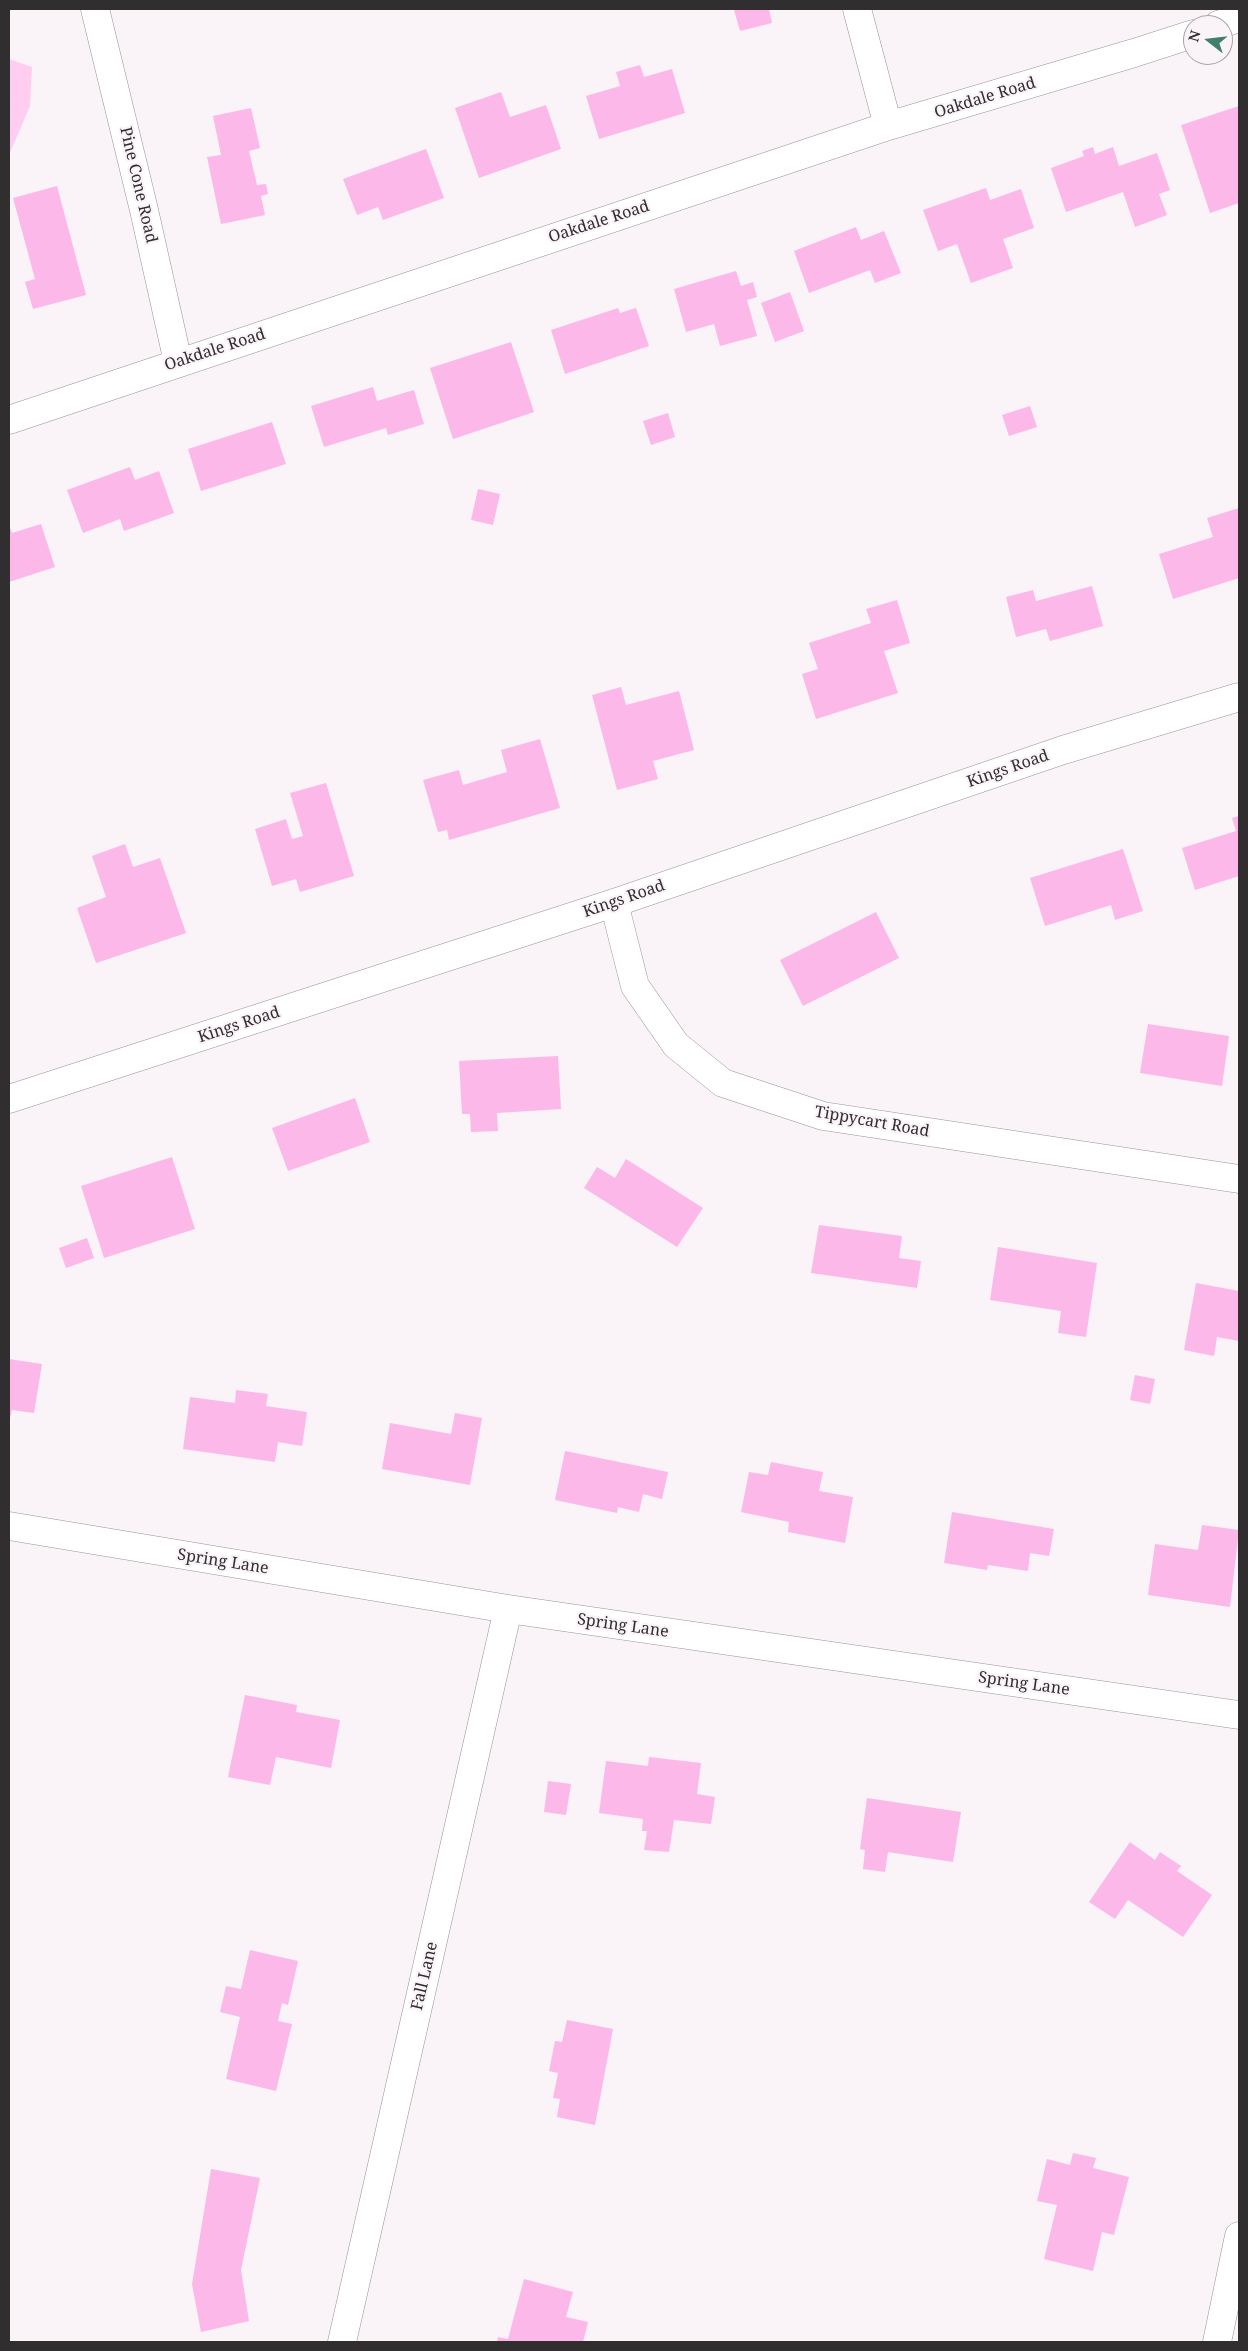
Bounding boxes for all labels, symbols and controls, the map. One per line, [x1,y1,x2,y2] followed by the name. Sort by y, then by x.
[1183,15,1233,65] north arrow
[1183,28,1205,44] text: N
[932,73,1038,123] street label: Oakdale Road
[115,125,161,245] street label: Pine Cone Road
[546,197,652,247] street label: Oakdale Road
[162,325,268,375] street label: Oakdale Road
[965,746,1051,792] street label: Kings Road
[581,876,667,922] street label: Kings Road
[196,1003,282,1047] street label: Kings Road
[813,1102,931,1142] street label: Tippycart Road
[176,1545,270,1579] street label: Spring Lane
[576,1610,670,1642] street label: Spring Lane
[977,1668,1071,1700] street label: Spring Lane
[408,1940,442,2012] street label: Fall Lane

